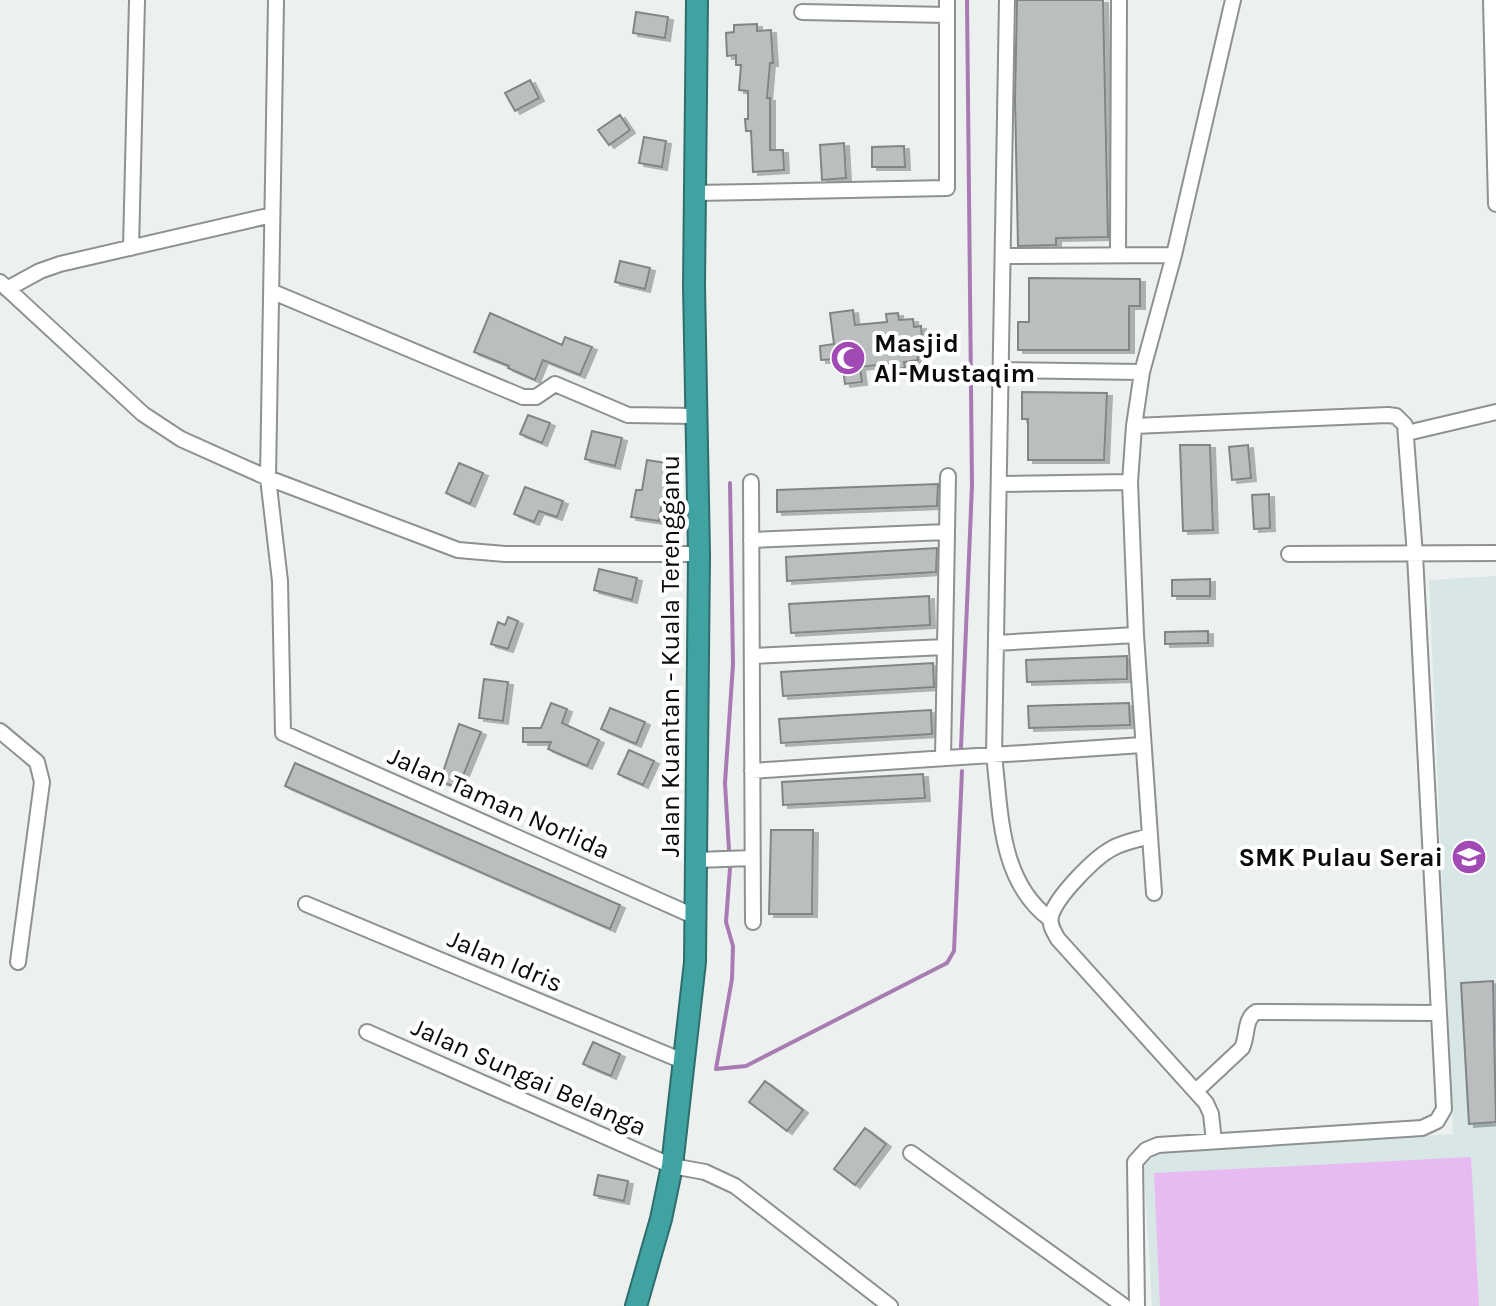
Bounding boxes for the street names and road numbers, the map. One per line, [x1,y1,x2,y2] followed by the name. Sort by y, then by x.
[655,455,686,857] street label: Jalan Kuantan - Kuala Terengganu
[383,740,615,866] street label: Jalan Taman Norlida
[443,923,567,999] street label: Jalan Idris
[407,1011,651,1143] street label: Jalan Sungai Belanga

